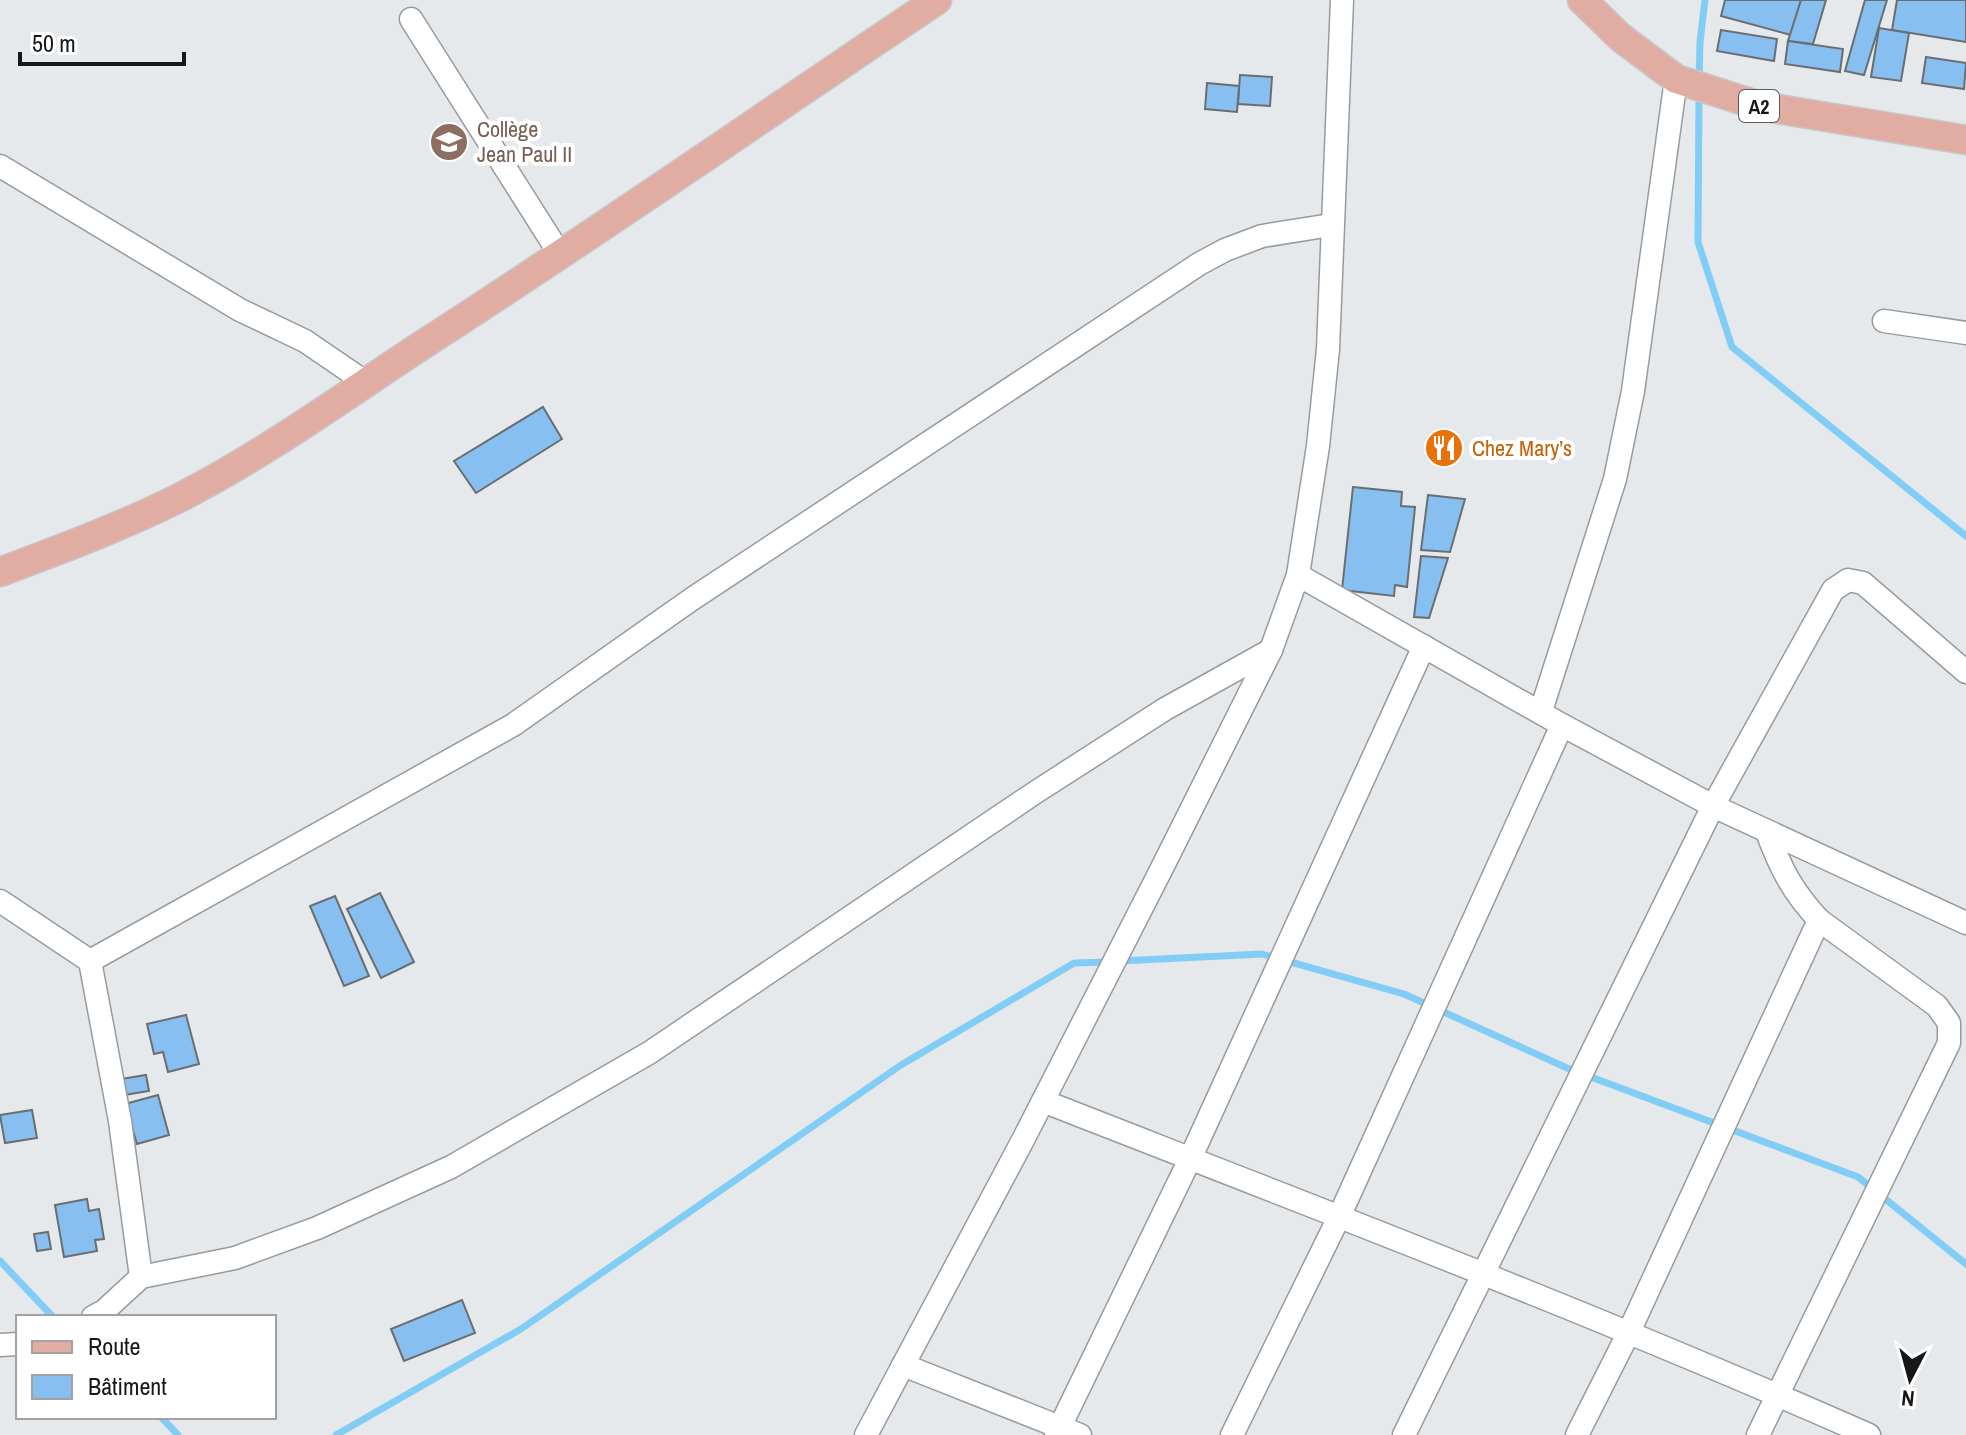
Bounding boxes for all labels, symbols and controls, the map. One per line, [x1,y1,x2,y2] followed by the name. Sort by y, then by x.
[20,16,184,66] scale bar
[32,27,76,59] text: 50 m
[1739,90,1779,122] road number: A2
[477,114,572,169] place label: Collège Jean Paul II
[428,121,470,163] school or university icon: Collège Jean Paul II
[1423,427,1465,469] restaurant icon: Chez Mary’s
[1472,433,1572,463] place label: Chez Mary’s
[16,1315,276,1419] legend
[88,1330,141,1362] text: Route
[1870,1339,1950,1419] north arrow
[88,1370,167,1402] text: Bâtiment
[1900,1383,1916,1414] text: N

